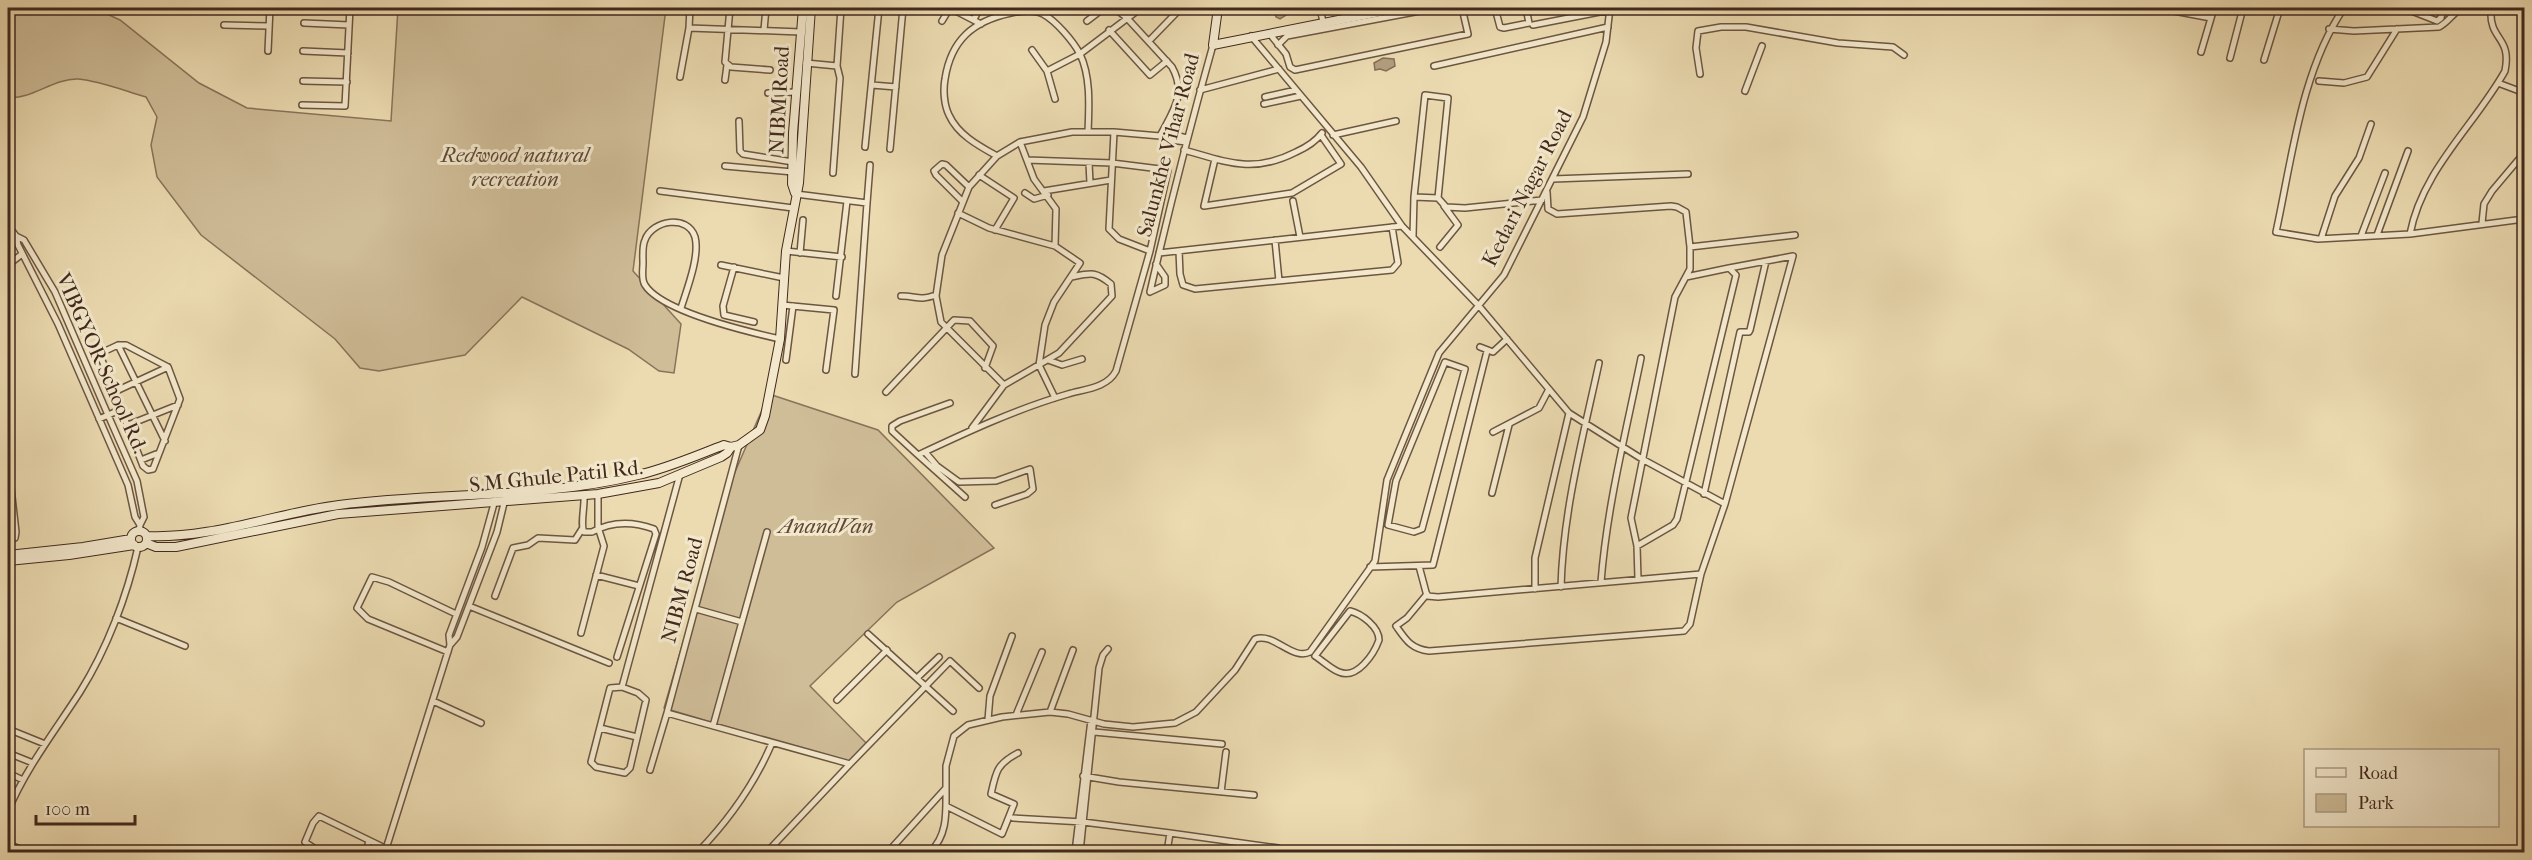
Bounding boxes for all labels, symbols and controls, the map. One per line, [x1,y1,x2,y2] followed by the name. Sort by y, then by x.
[764,45,794,155] street label: NIBM Road
[1132,50,1204,239] street label: Salunkhe Vihar Road
[1477,105,1577,270] street label: Kedari Nagar Road
[439,143,592,191] park label: Redwood natural recreation
[51,268,153,457] street label: VIBGYOR School Rd.
[468,455,644,497] street label: S.M Ghule Patil Rd.
[776,514,874,538] park label: AnandVan
[656,534,708,645] street label: NIBM Road
[2304,749,2499,827] legend
[2358,763,2398,784] text: Road
[36,788,135,826] scale bar
[2358,793,2395,814] text: Park
[45,799,90,820] text: 100 m

